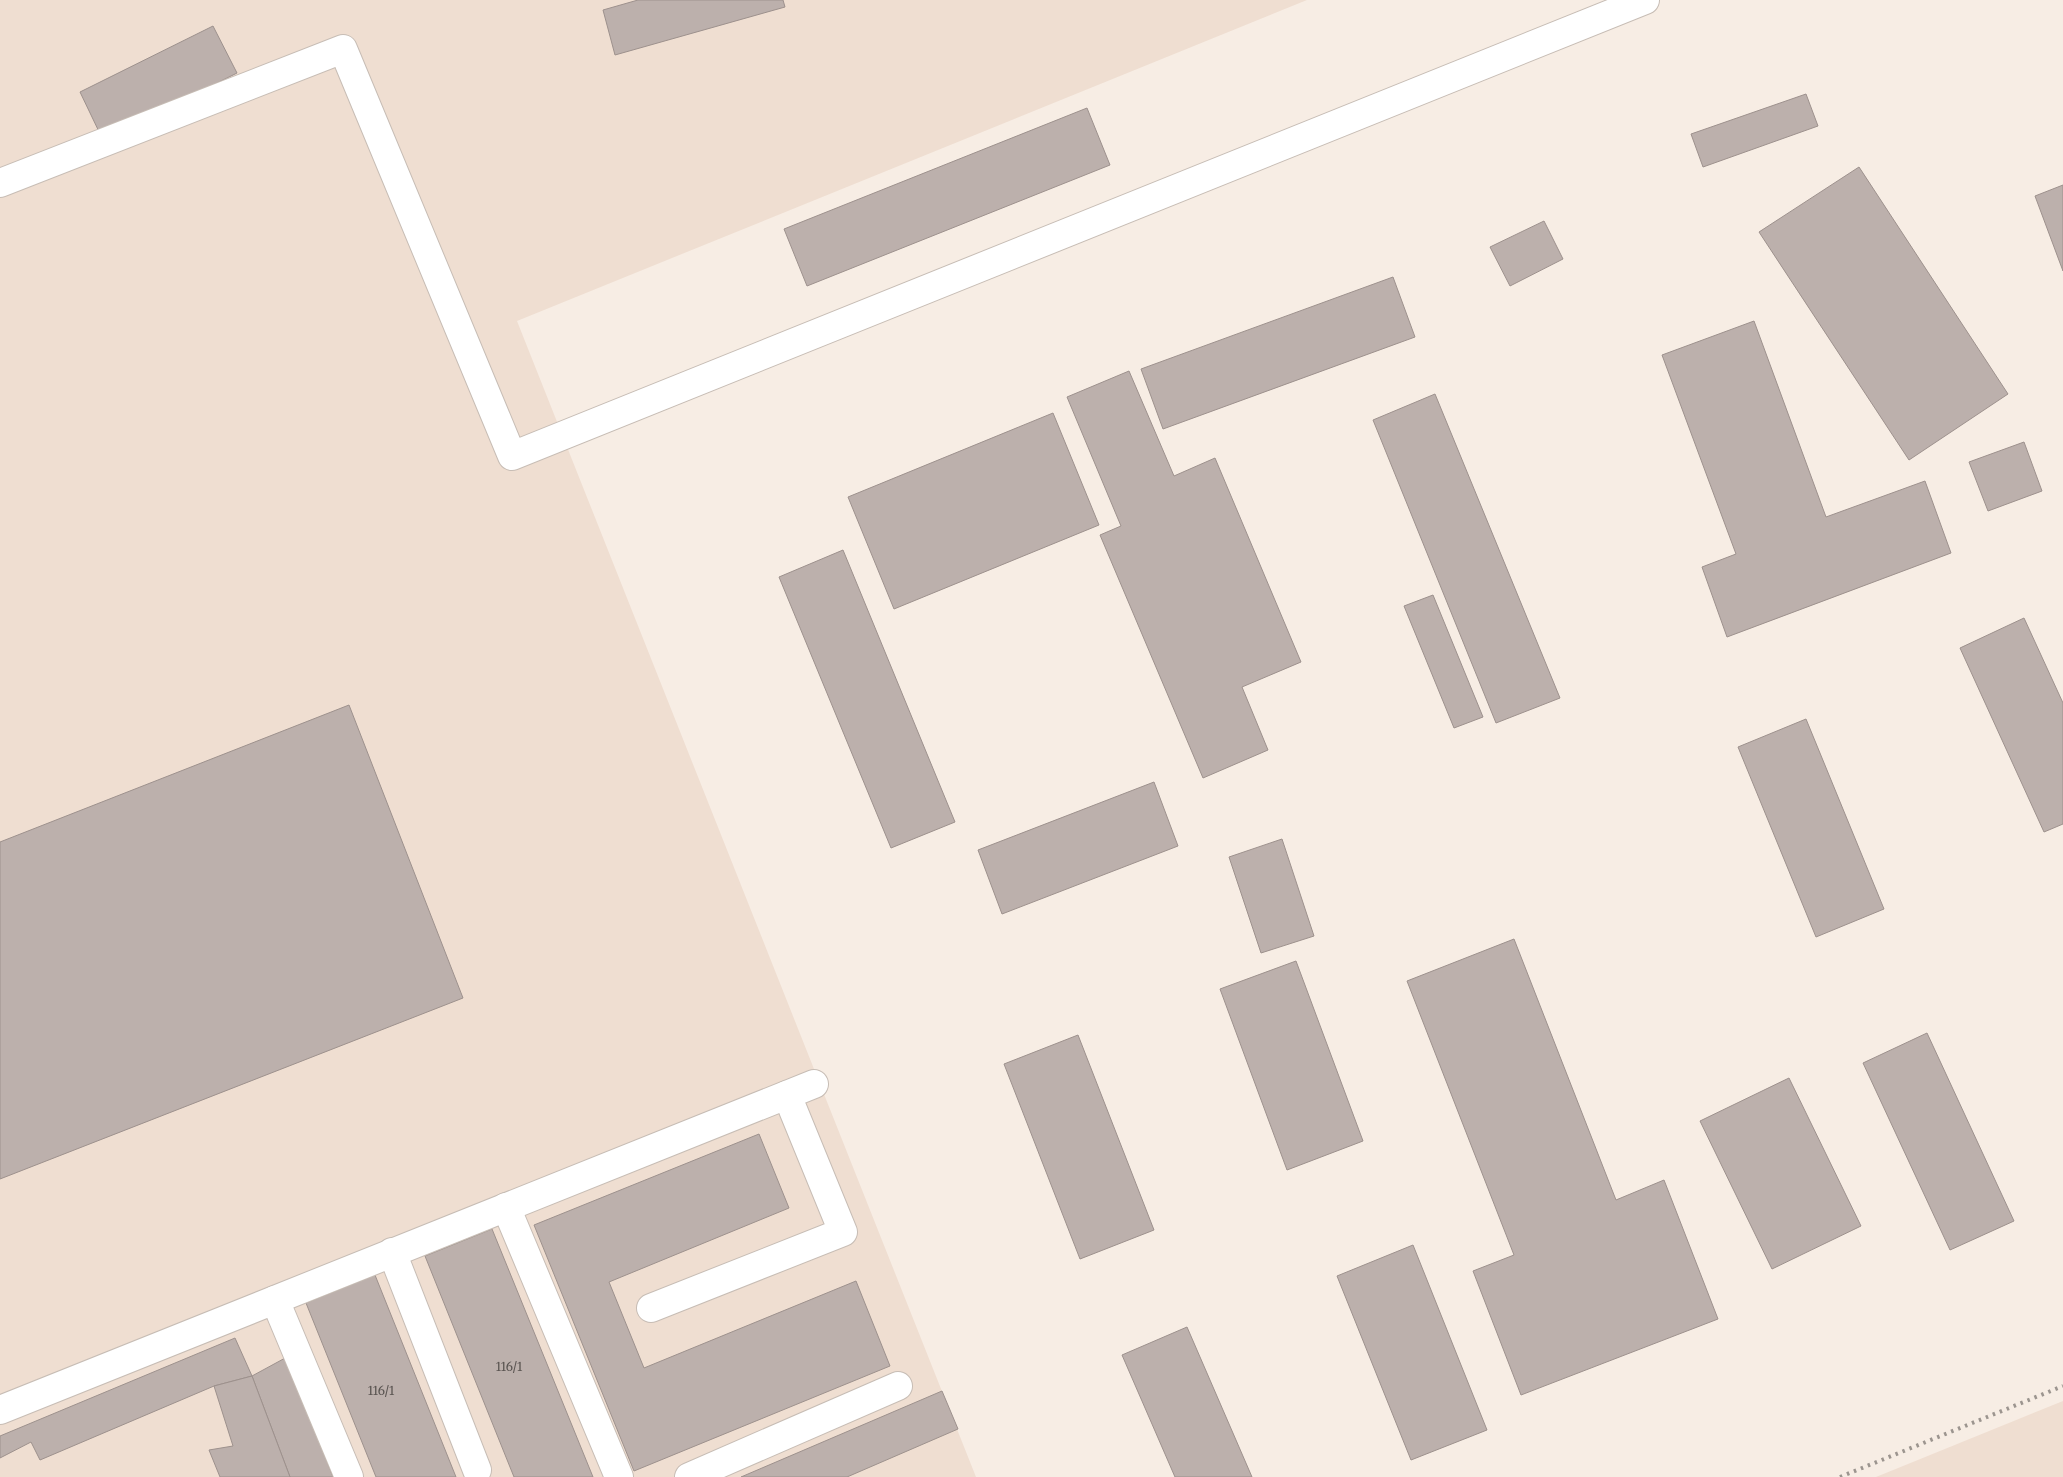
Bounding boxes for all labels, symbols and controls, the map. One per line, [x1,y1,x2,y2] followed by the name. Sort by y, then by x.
[496,1359,523,1374] house number: 116/1
[368,1383,395,1398] house number: 116/1

